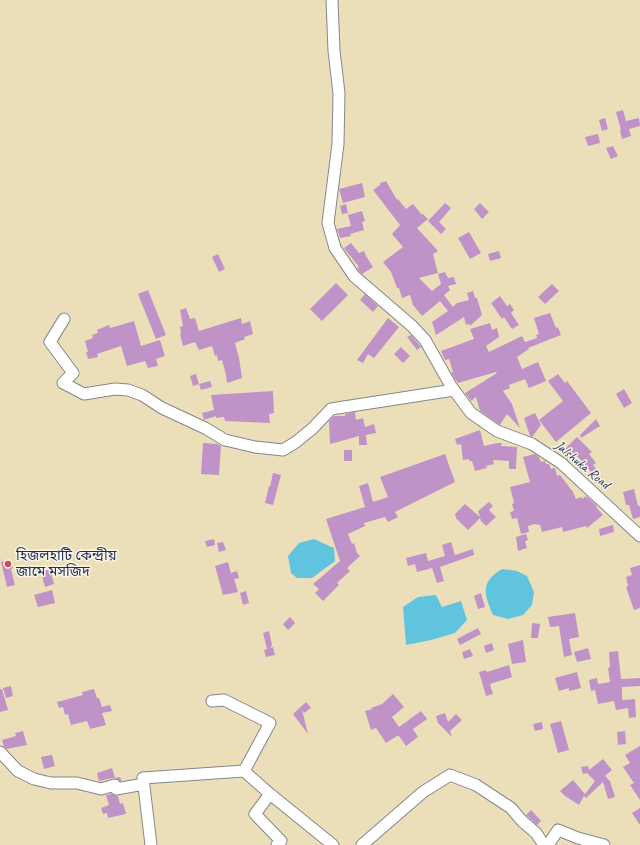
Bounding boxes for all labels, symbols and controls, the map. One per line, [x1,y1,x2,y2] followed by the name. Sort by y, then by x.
[551,437,613,493] street label: Jalshuka Road
[16,548,116,580] place label: হিজলহাটি কেন্দ্রীয় জামে মসজিদ
[3,559,13,569] marker: হিজলহাটি কেন্দ্রীয় জামে মসজিদ

